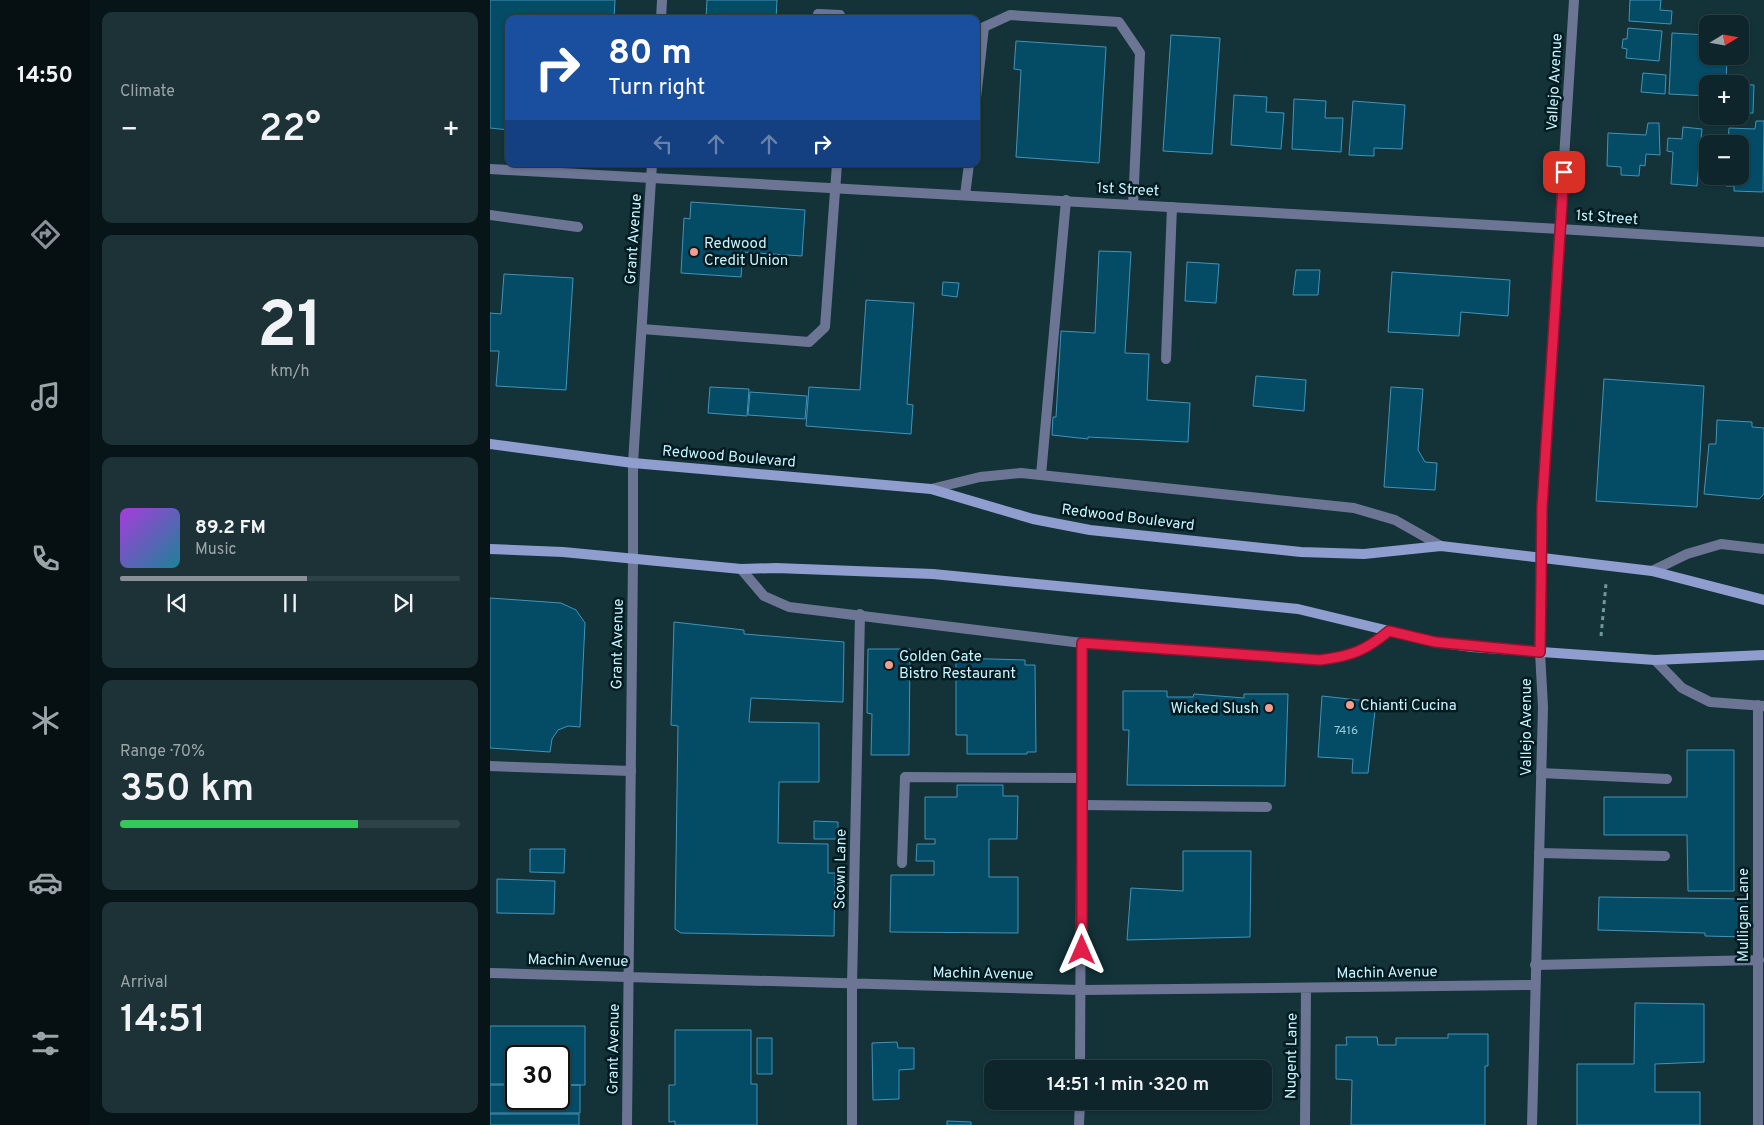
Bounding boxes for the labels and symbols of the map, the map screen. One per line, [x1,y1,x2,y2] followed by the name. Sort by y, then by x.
[1699,15,1749,65] north arrow
[1543,33,1568,131] street label: Vallejo Avenue
[1543,151,1585,193] pin
[1096,179,1160,202] street label: 1st Street
[622,193,647,285] street label: Grant Avenue
[1575,207,1639,230] street label: 1st Street
[704,235,788,271] place label: Redwood Credit Union
[688,246,700,258] marker: Redwood Credit Union
[661,442,796,473] street label: Redwood Boulevard
[1060,501,1195,536] street label: Redwood Boulevard
[608,598,629,690] street label: Grant Avenue
[899,648,1016,684] place label: Golden Gate Bistro Restaurant
[883,659,895,671] marker: Golden Gate Bistro Restaurant
[1518,678,1537,776] street label: Vallejo Avenue
[1360,697,1457,716] place label: Chianti Cucina
[1344,699,1356,711] marker: Chianti Cucina
[1170,700,1259,719] place label: Wicked Slush
[1263,702,1275,714] marker: Wicked Slush
[1334,723,1358,739] house number: 7416
[831,829,852,909] street label: Scown Lane
[1735,868,1754,962] street label: Mulligan Lane
[1055,923,1107,975] position arrow
[527,951,629,972] street label: Machin Avenue
[1336,963,1438,984] street label: Machin Avenue
[932,964,1034,985] street label: Machin Avenue
[604,1003,625,1095] street label: Grant Avenue
[1282,1013,1303,1099] street label: Nugent Lane
[505,1045,570,1110] speed limit sign: 30

